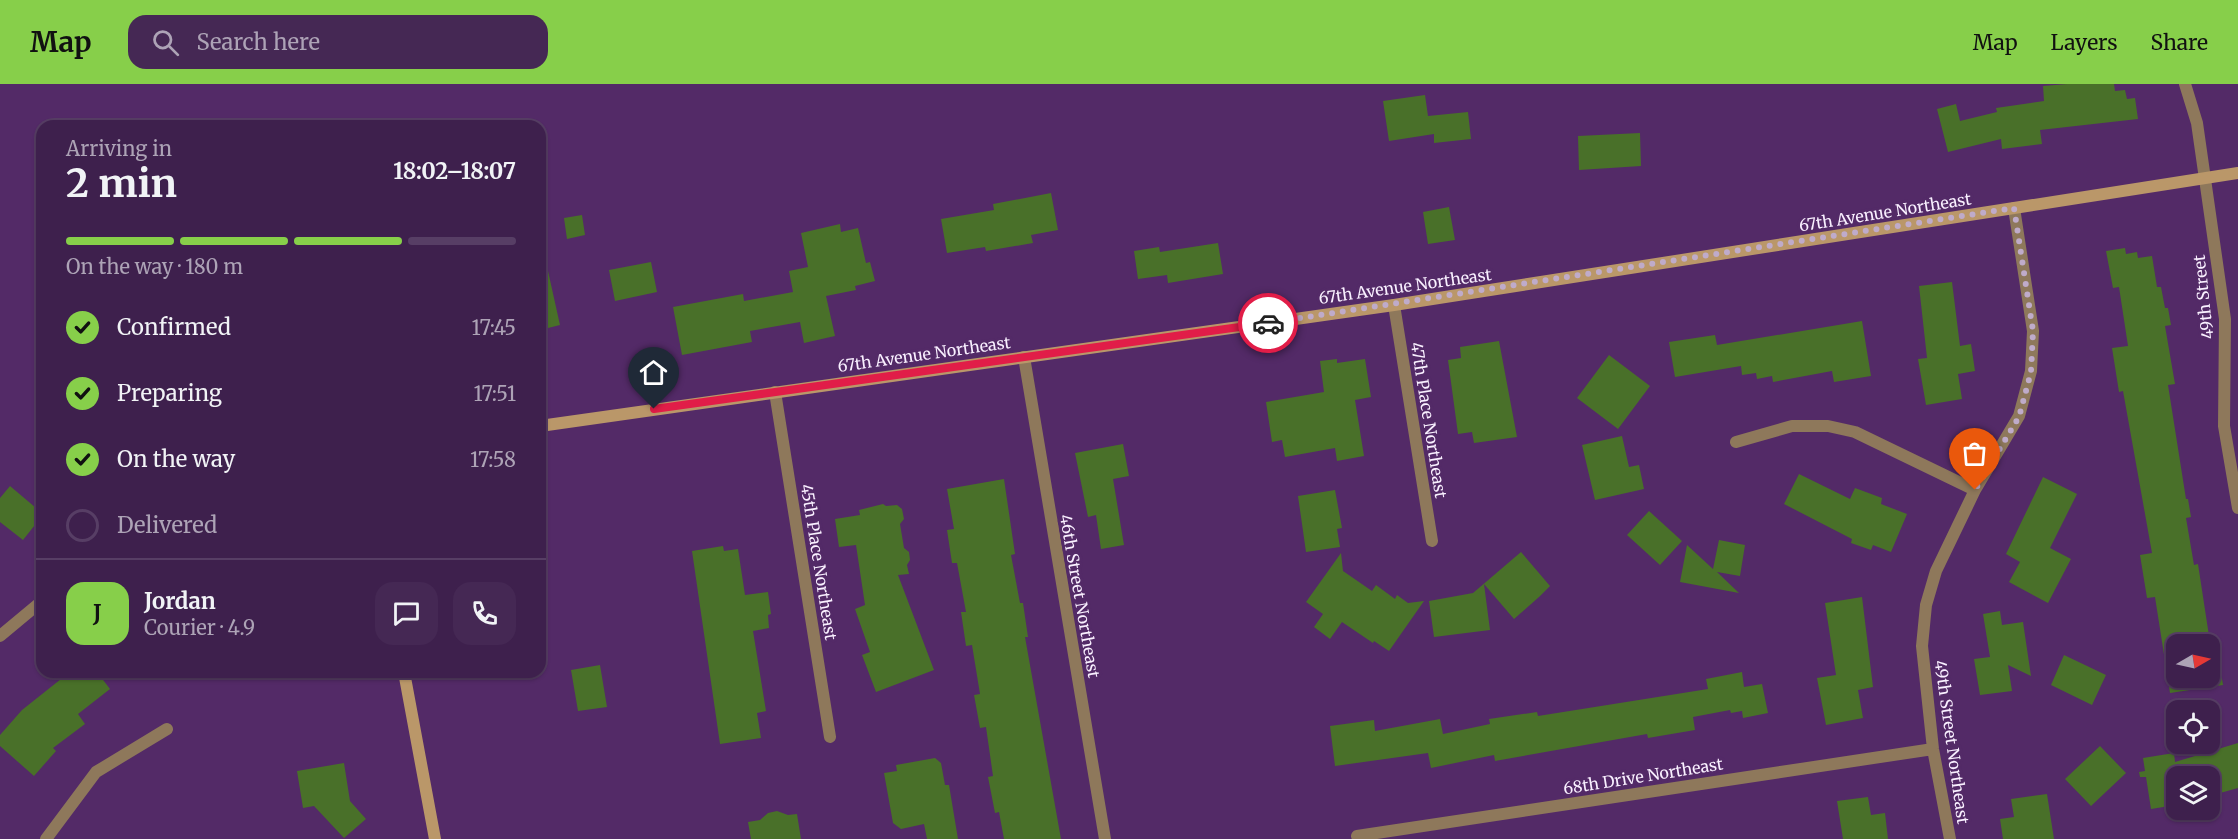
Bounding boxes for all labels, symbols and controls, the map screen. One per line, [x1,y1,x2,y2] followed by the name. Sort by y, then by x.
[128,15,548,69] search box
[30,24,92,60] text: Map
[149,26,182,59] icon: search
[197,28,320,56] text: Search here
[1973,29,2018,56] text: Map
[2051,29,2118,56] text: Layers
[2151,29,2208,56] text: Share
[66,136,172,161] text: Arriving in
[393,157,516,185] text: 18:02–18:07
[66,159,177,208] text: 2 min
[1797,188,1973,236] street label: 67th Avenue Northeast
[2189,253,2217,340] street label: 49th Street
[66,254,243,279] text: On the way · 180 m
[1317,264,1493,308] street label: 67th Avenue Northeast
[1238,293,1298,353] courier
[1252,307,1285,340] icon: car
[66,311,99,344] icon: check
[117,313,231,341] text: Confirmed
[471,315,516,340] text: 17:45
[836,332,1012,376] street label: 67th Avenue Northeast
[1407,340,1451,500] street label: 47th Place Northeast
[628,347,679,409] pin
[637,356,670,389] icon: home
[66,377,99,410] icon: check
[117,379,222,407] text: Preparing
[474,381,516,406] text: 17:51
[1949,428,2000,490] pin
[1958,437,1991,470] icon: bag
[66,443,99,476] icon: check
[117,445,235,473] text: On the way
[470,447,516,472] text: 17:58
[797,482,841,642] street label: 45th Place Northeast
[117,511,217,539] text: Delivered
[1056,513,1104,680] street label: 46th Street Northeast
[375,582,438,645] button: chat
[453,582,516,645] button: phone
[144,587,216,615] text: Jordan
[93,599,102,627] text: J
[144,615,255,640] text: Courier · 4.9
[2166,634,2220,688] north arrow
[2166,634,2220,820] map controls
[1931,659,1973,826] street label: 49th Street Northeast
[2166,700,2220,754] button: locate
[1562,753,1725,799] street label: 68th Drive Northeast
[2166,766,2220,820] button: layers

